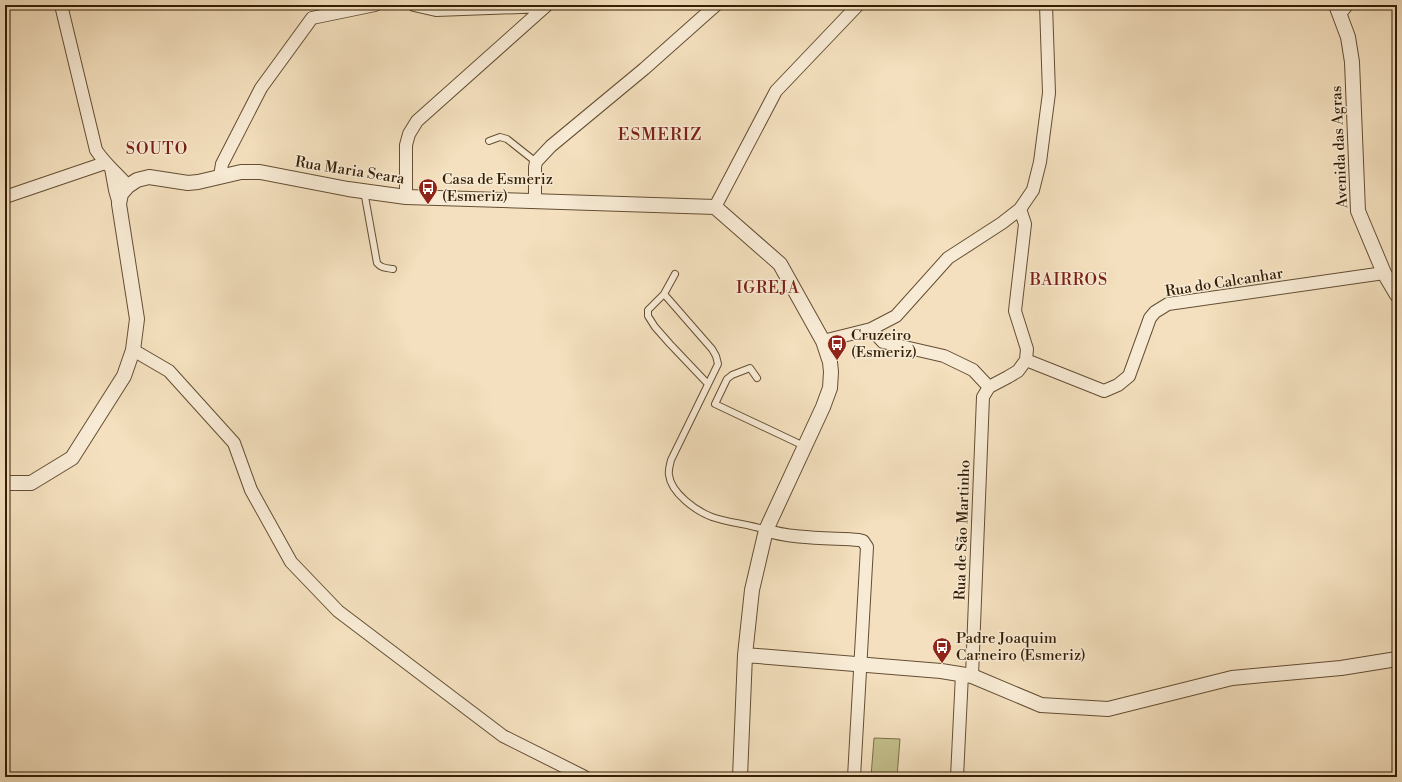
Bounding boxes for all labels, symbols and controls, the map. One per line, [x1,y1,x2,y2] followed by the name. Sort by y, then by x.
[1327,85,1352,210] street label: Avenida das Agras
[618,124,702,146] district label: ESMERIZ
[126,139,188,159] district label: SOUTO
[294,152,406,189] street label: Rua Maria Seara
[442,170,553,206] place label: Casa de Esmeriz (Esmeriz)
[417,177,439,205] bus stop icon: Casa de Esmeriz (Esmeriz)
[1164,264,1285,301] street label: Rua do Calcanhar
[1029,270,1108,290] district label: BAIRROS
[736,278,800,298] district label: IGREJA
[851,326,917,362] place label: Cruzeiro (Esmeriz)
[826,333,848,361] bus stop icon: Cruzeiro (Esmeriz)
[951,459,974,601] street label: Rua de São Martinho
[956,629,1086,665] place label: Padre Joaquim Carneiro (Esmeriz)
[931,636,953,664] bus stop icon: Padre Joaquim Carneiro (Esmeriz)

